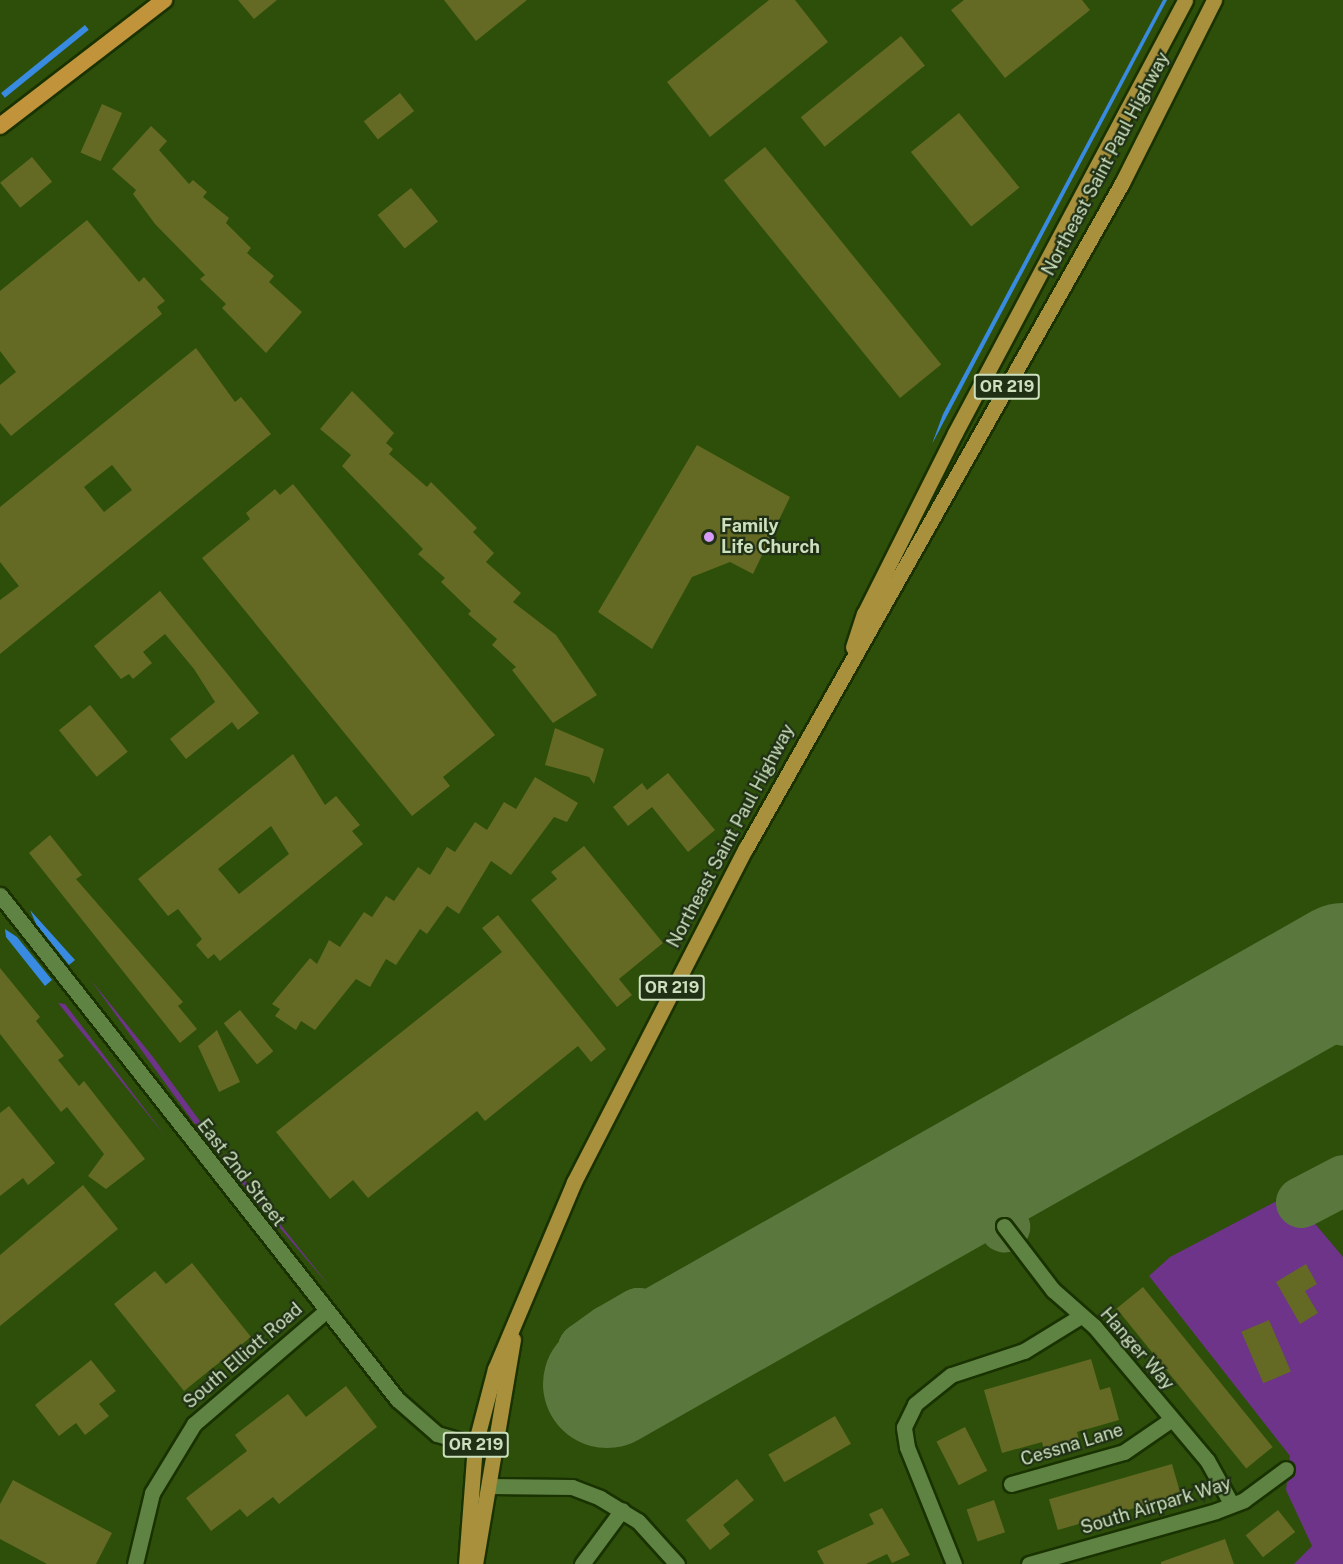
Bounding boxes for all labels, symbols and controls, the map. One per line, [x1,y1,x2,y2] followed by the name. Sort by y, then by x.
[1038,49,1174,279] street label: Northeast Saint Paul Highway
[972,374,1042,400] road number: OR 219
[721,516,820,558] place label: Family Life Church
[702,530,716,544] marker: Family Life Church
[663,721,799,951] street label: Northeast Saint Paul Highway
[638,975,706,1001] road number: OR 219
[192,1115,290,1231] street label: East 2nd Street
[179,1299,307,1413] street label: South Elliott Road
[1095,1303,1179,1395] street label: Hanger Way
[1018,1419,1126,1471] street label: Cessna Lane
[442,1432,510,1458] road number: OR 219
[1078,1473,1234,1539] street label: South Airpark Way

